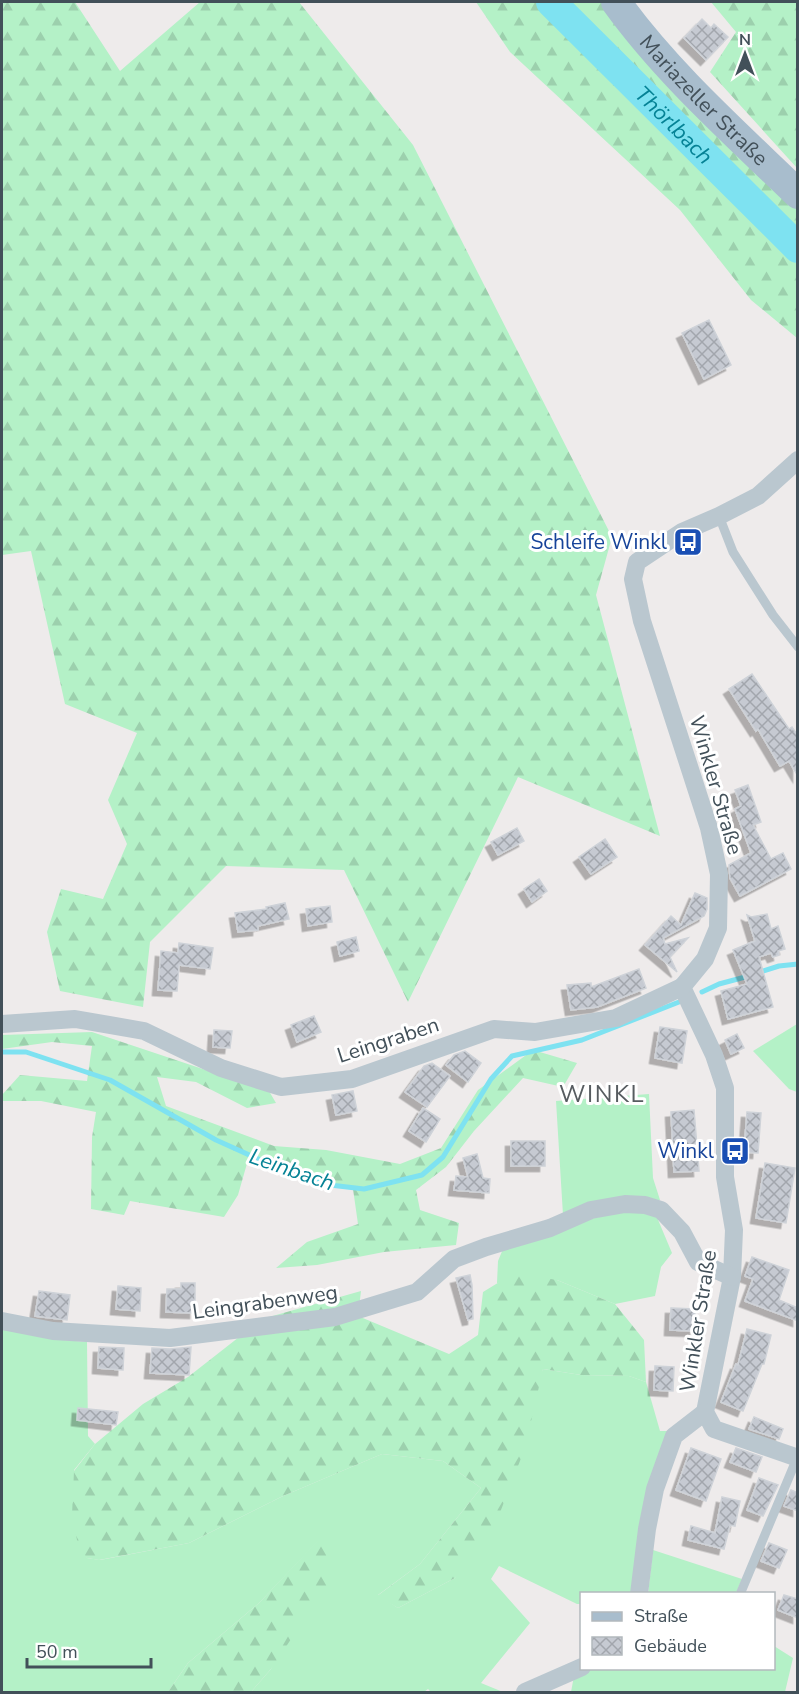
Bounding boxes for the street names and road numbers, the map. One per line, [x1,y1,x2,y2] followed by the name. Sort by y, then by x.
[633,29,774,172] street label: Mariazeller Straße
[683,712,749,858] street label: Winkler Straße
[334,1010,442,1070] street label: Leingraben
[673,1248,723,1394] street label: Winkler Straße
[191,1278,339,1326] street label: Leingrabenweg

